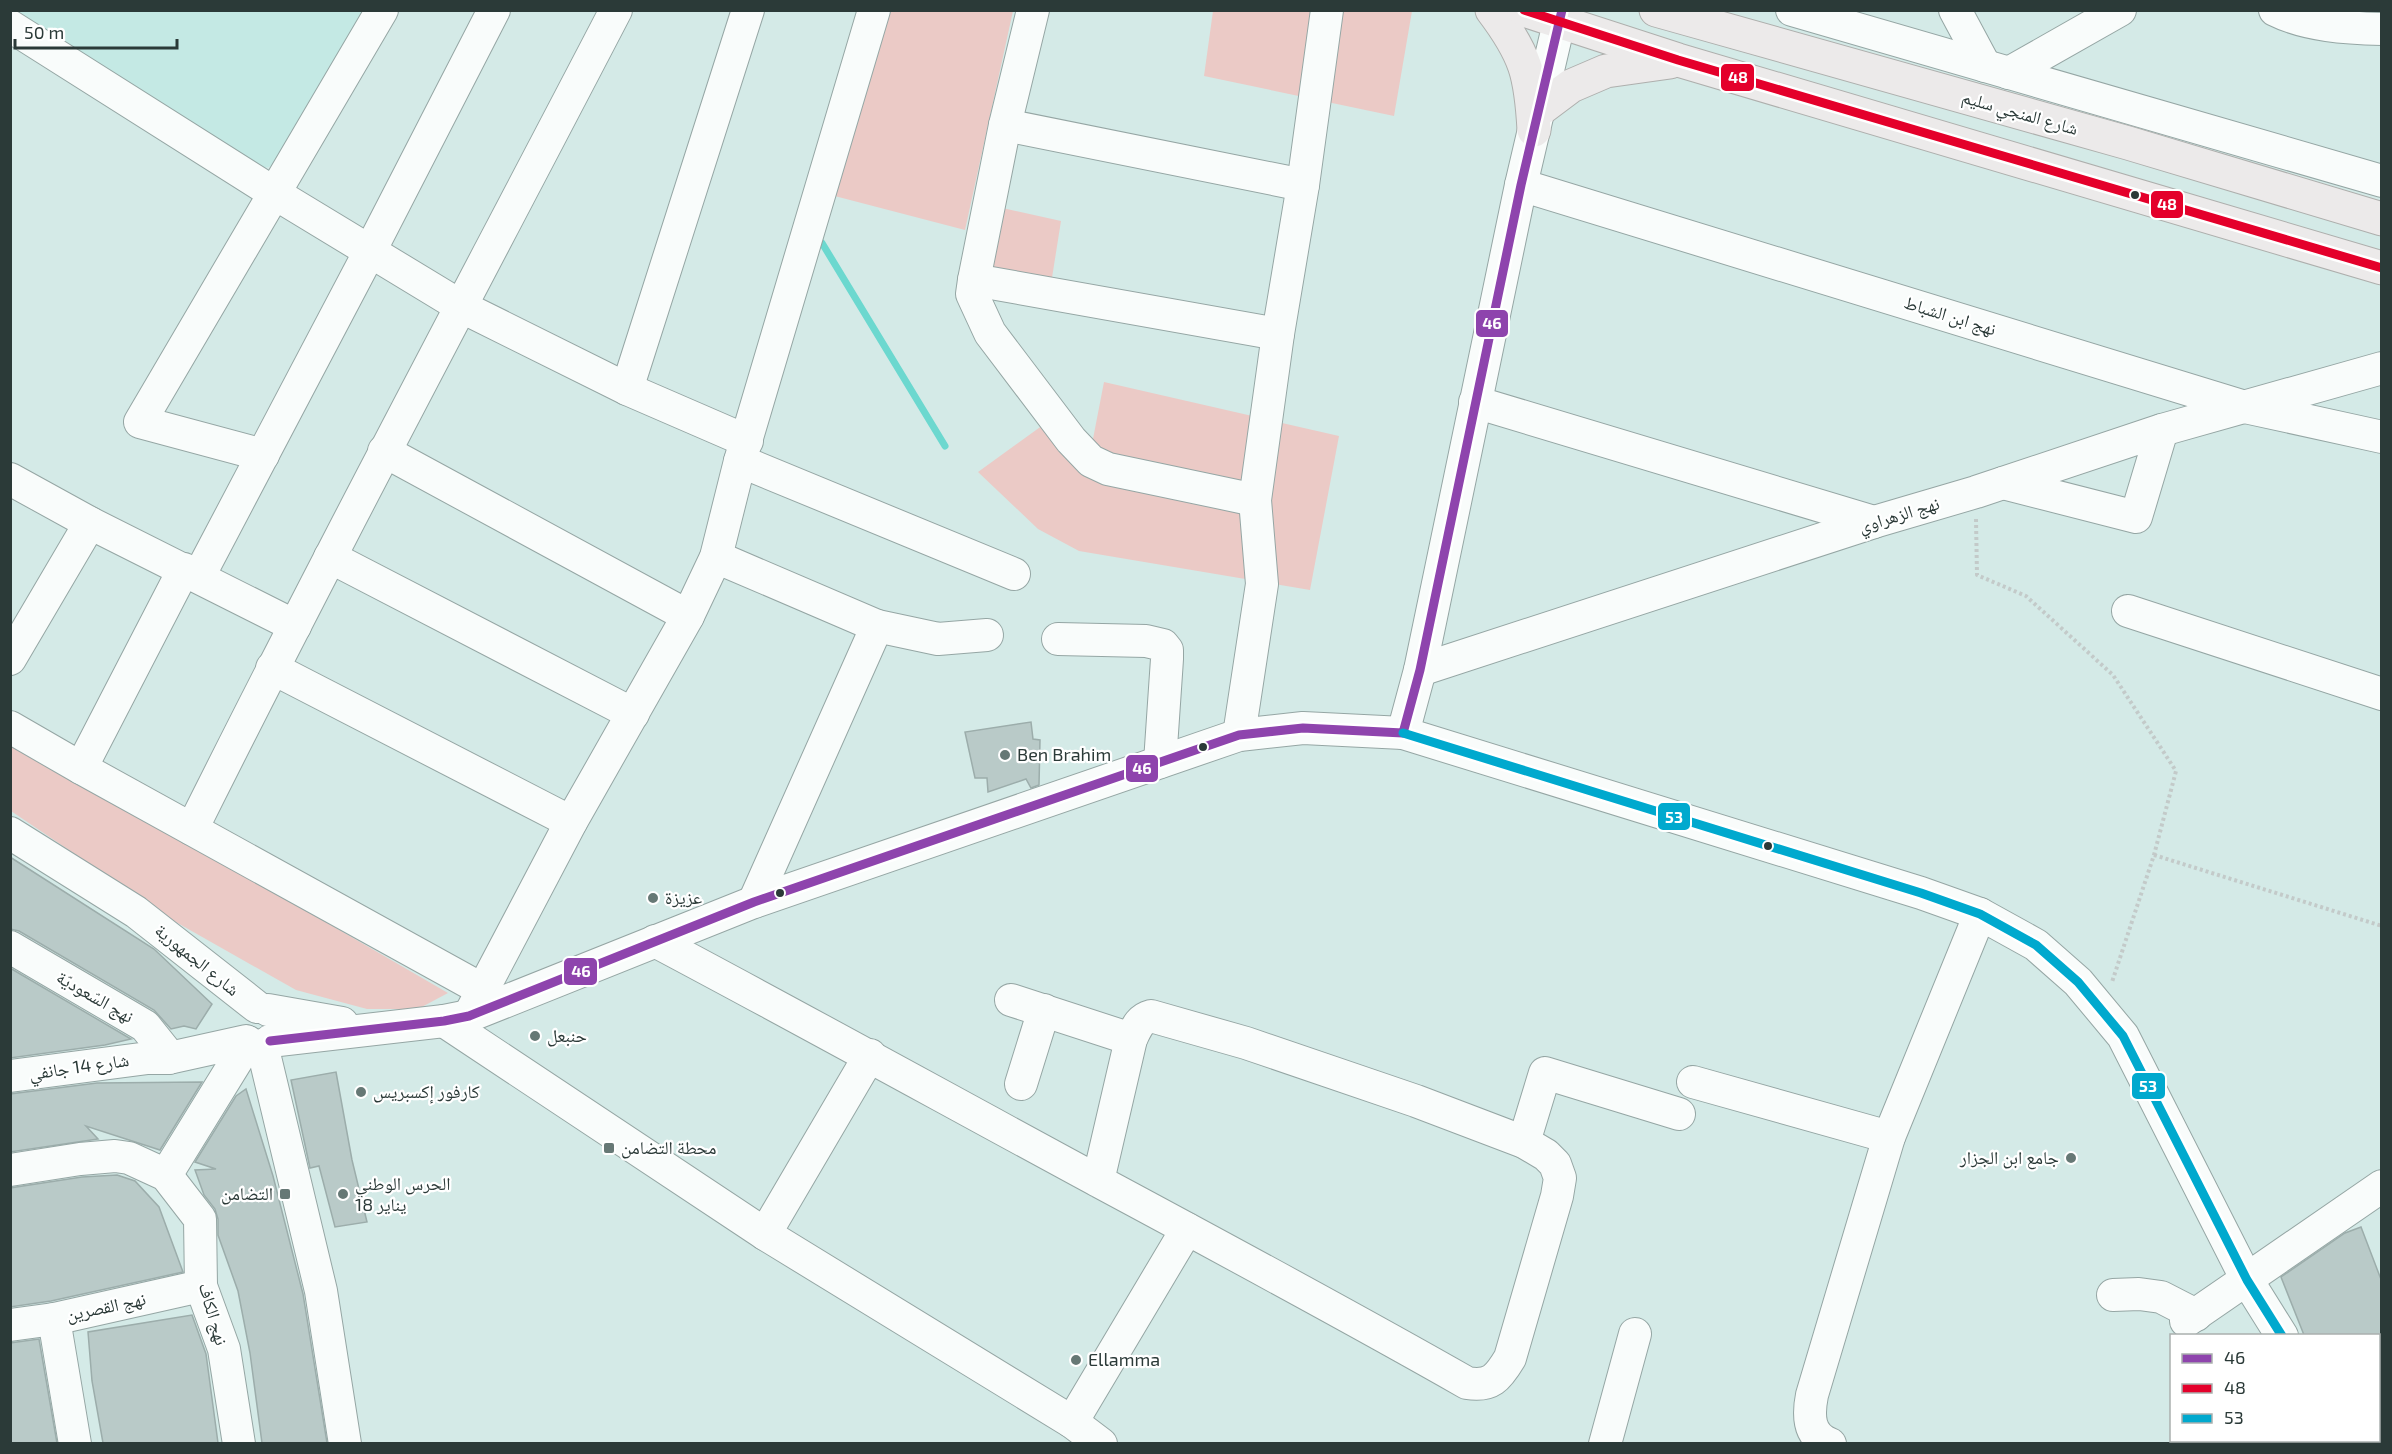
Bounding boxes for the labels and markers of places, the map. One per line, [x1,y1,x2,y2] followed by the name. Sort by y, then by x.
[2129,189,2141,201] unlabelled marker
[1197,741,1209,753] unlabelled marker
[1017,743,1111,765] place label: Ben Brahim
[998,748,1012,762] marker: Ben Brahim
[1762,840,1774,852] unlabelled marker
[665,886,702,908] place label: عزيزة
[774,887,786,899] unlabelled marker
[646,891,660,905] marker: عزيزة
[547,1024,587,1047] place label: حنبعل
[528,1029,542,1043] marker: حنبعل
[373,1080,480,1104] place label: كارفور إكسبريس
[354,1085,368,1099] marker: كارفور إكسبريس
[621,1136,717,1159] place label: محطة التضامن
[602,1141,616,1155] marker: محطة التضامن
[1959,1146,2059,1170] place label: جامع ابن الجزار
[2064,1151,2078,1165] marker: جامع ابن الجزار
[355,1172,451,1215] place label: الحرس الوطني 18 يناير
[221,1182,273,1205] place label: التضامن
[278,1187,292,1201] marker: التضامن
[336,1187,350,1201] marker: الحرس الوطني 18 يناير
[1088,1348,1160,1370] place label: Ellamma
[1069,1353,1083,1367] marker: Ellamma

